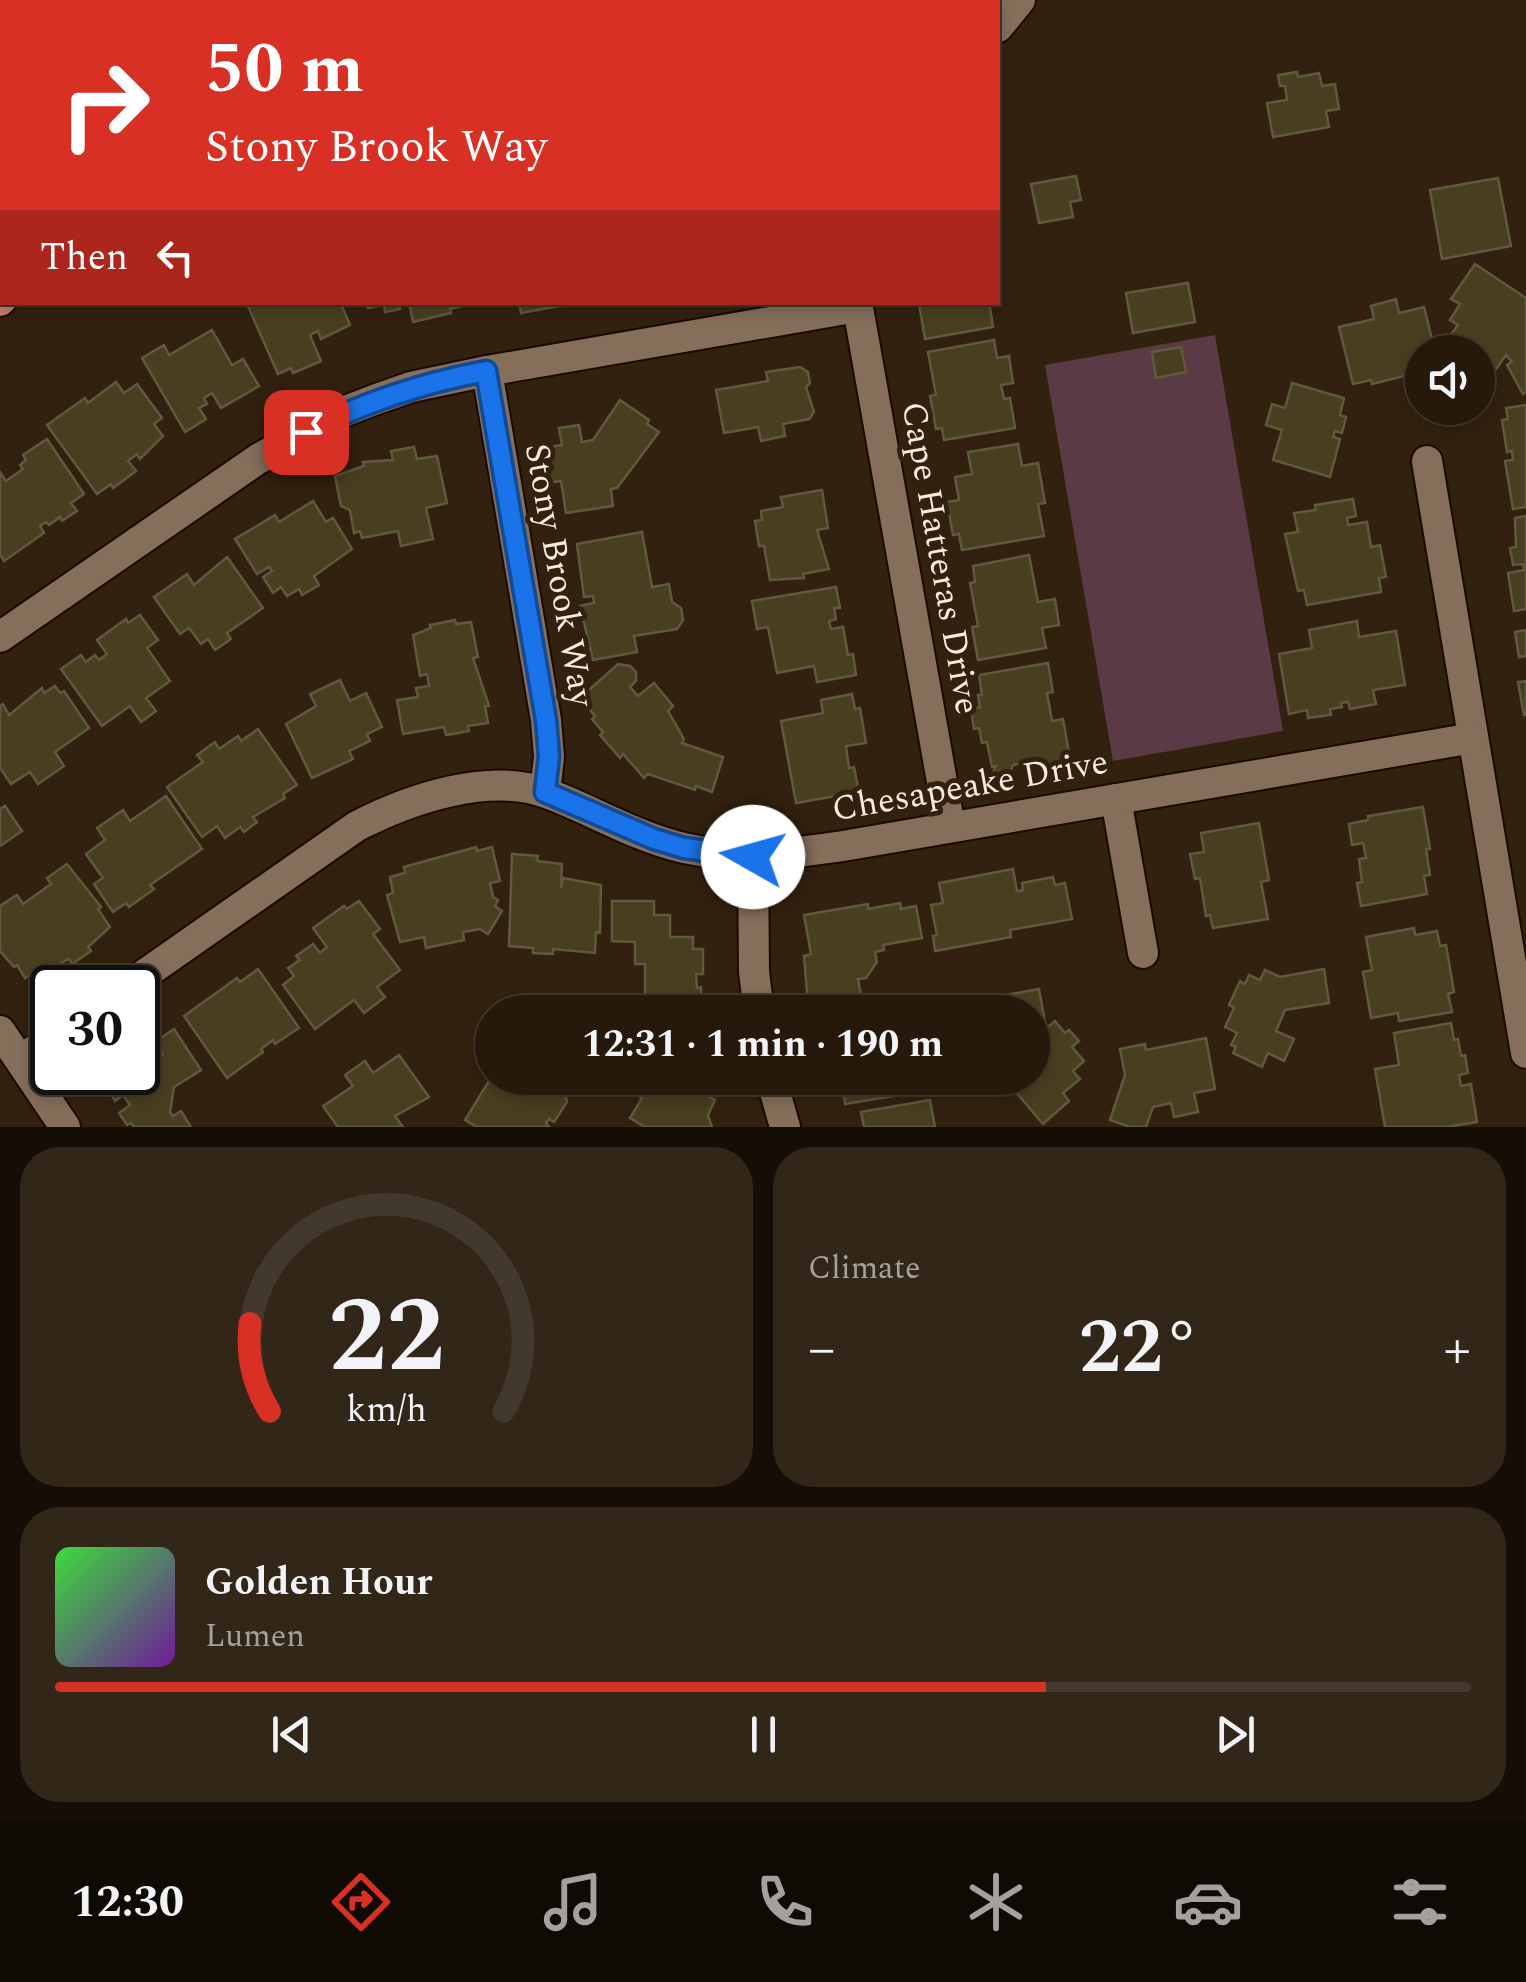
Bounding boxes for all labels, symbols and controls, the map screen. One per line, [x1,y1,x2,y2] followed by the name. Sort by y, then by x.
[205,17,364,123] text: 50 m
[40,40,170,170] icon: right
[205,113,547,182] text: Stony Brook Way
[40,229,128,287] text: Then
[148,230,203,285] icon: left
[1405,335,1495,425] map controls
[1405,335,1495,425] button: sound
[264,390,349,475] pin
[886,398,994,718] street label: Cape Hatteras Drive
[279,405,334,460] icon: arrive
[510,439,608,712] street label: Stony Brook Way
[828,736,1112,836] street label: Chesapeake Drive
[701,805,805,909] position arrow
[30,965,160,1095] speed limit sign: 30
[582,1016,943,1074] text: 12:31 · 1 min · 190 m
[808,1244,920,1293] text: Climate
[328,1259,445,1417] text: 22
[1079,1292,1200,1406] text: 22°
[808,1308,836,1391] text: −
[1443,1308,1471,1391] text: +
[346,1383,427,1438] text: km/h
[205,1554,432,1612] text: Golden Hour
[205,1612,305,1661] text: Lumen
[264,1707,319,1762] icon: previous
[736,1707,791,1762] icon: pause
[1208,1707,1263,1762] icon: next
[326,1867,396,1937] icon: directions
[538,1867,608,1937] icon: music
[750,1867,820,1937] icon: phone
[961,1867,1031,1937] icon: climate
[1173,1867,1243,1937] icon: car
[1385,1867,1455,1937] icon: filters
[71,1868,184,1937] text: 12:30

